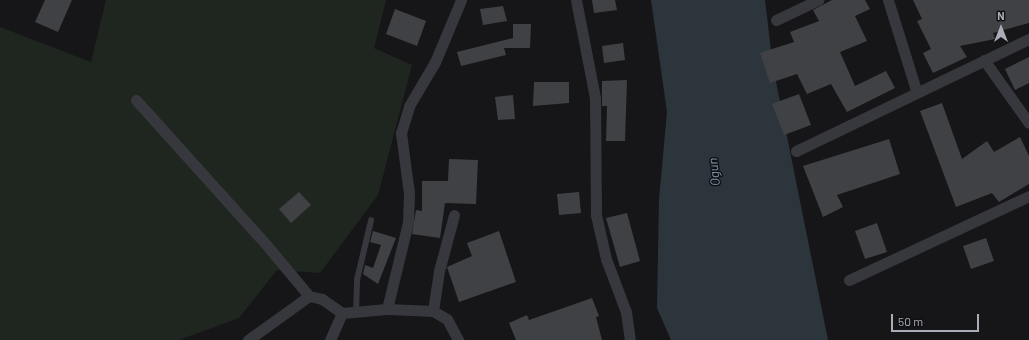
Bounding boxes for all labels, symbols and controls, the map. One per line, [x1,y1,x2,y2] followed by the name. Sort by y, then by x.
[981,8,1021,48] north arrow
[997,9,1005,22] text: N
[705,157,723,187] water label: Ogun
[893,306,981,332] scale bar
[898,314,923,328] text: 50 m

